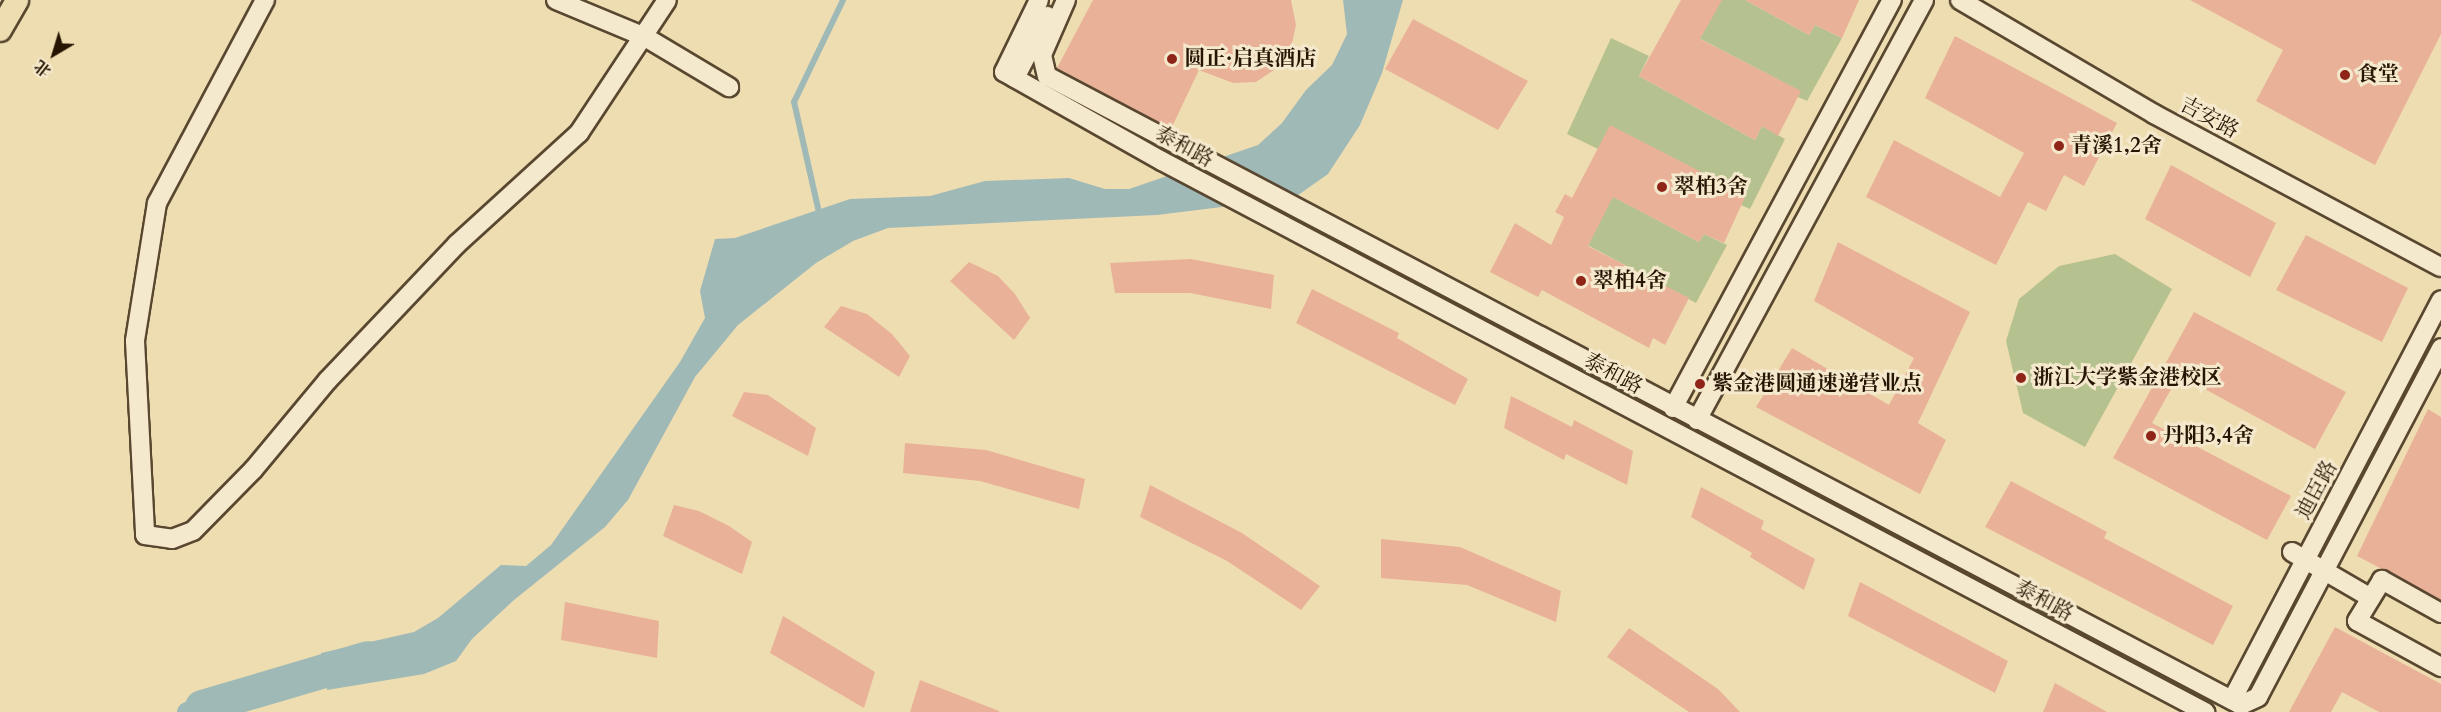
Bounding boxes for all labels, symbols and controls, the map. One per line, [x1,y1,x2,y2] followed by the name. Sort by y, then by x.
[24,24,84,84] north arrow
[1184,46,1316,72] place label: 圆正·启真酒店
[1165,52,1179,66] marker: 圆正·启真酒店
[30,55,56,82] text: 北
[2357,62,2399,88] place label: 食堂
[2338,68,2352,82] marker: 食堂
[2175,92,2243,144] street label: 吉安路
[1150,121,1218,173] street label: 泰和路
[2071,133,2162,159] place label: 青溪1,2舍
[2052,139,2066,153] marker: 青溪1,2舍
[1674,174,1748,200] place label: 翠柏3舍
[1655,180,1669,194] marker: 翠柏3舍
[1593,268,1667,294] place label: 翠柏4舍
[1574,274,1588,288] marker: 翠柏4舍
[1579,348,1647,400] street label: 泰和路
[2033,365,2222,391] place label: 浙江大学紫金港校区
[1712,371,1922,397] place label: 紫金港圆通速递营业点
[2014,371,2028,385] marker: 浙江大学紫金港校区
[1693,377,1707,391] marker: 紫金港圆通速递营业点
[2163,423,2254,449] place label: 丹阳3,4舍
[2144,429,2158,443] marker: 丹阳3,4舍
[2291,456,2343,524] street label: 迪臣路
[2010,575,2078,627] street label: 泰和路

